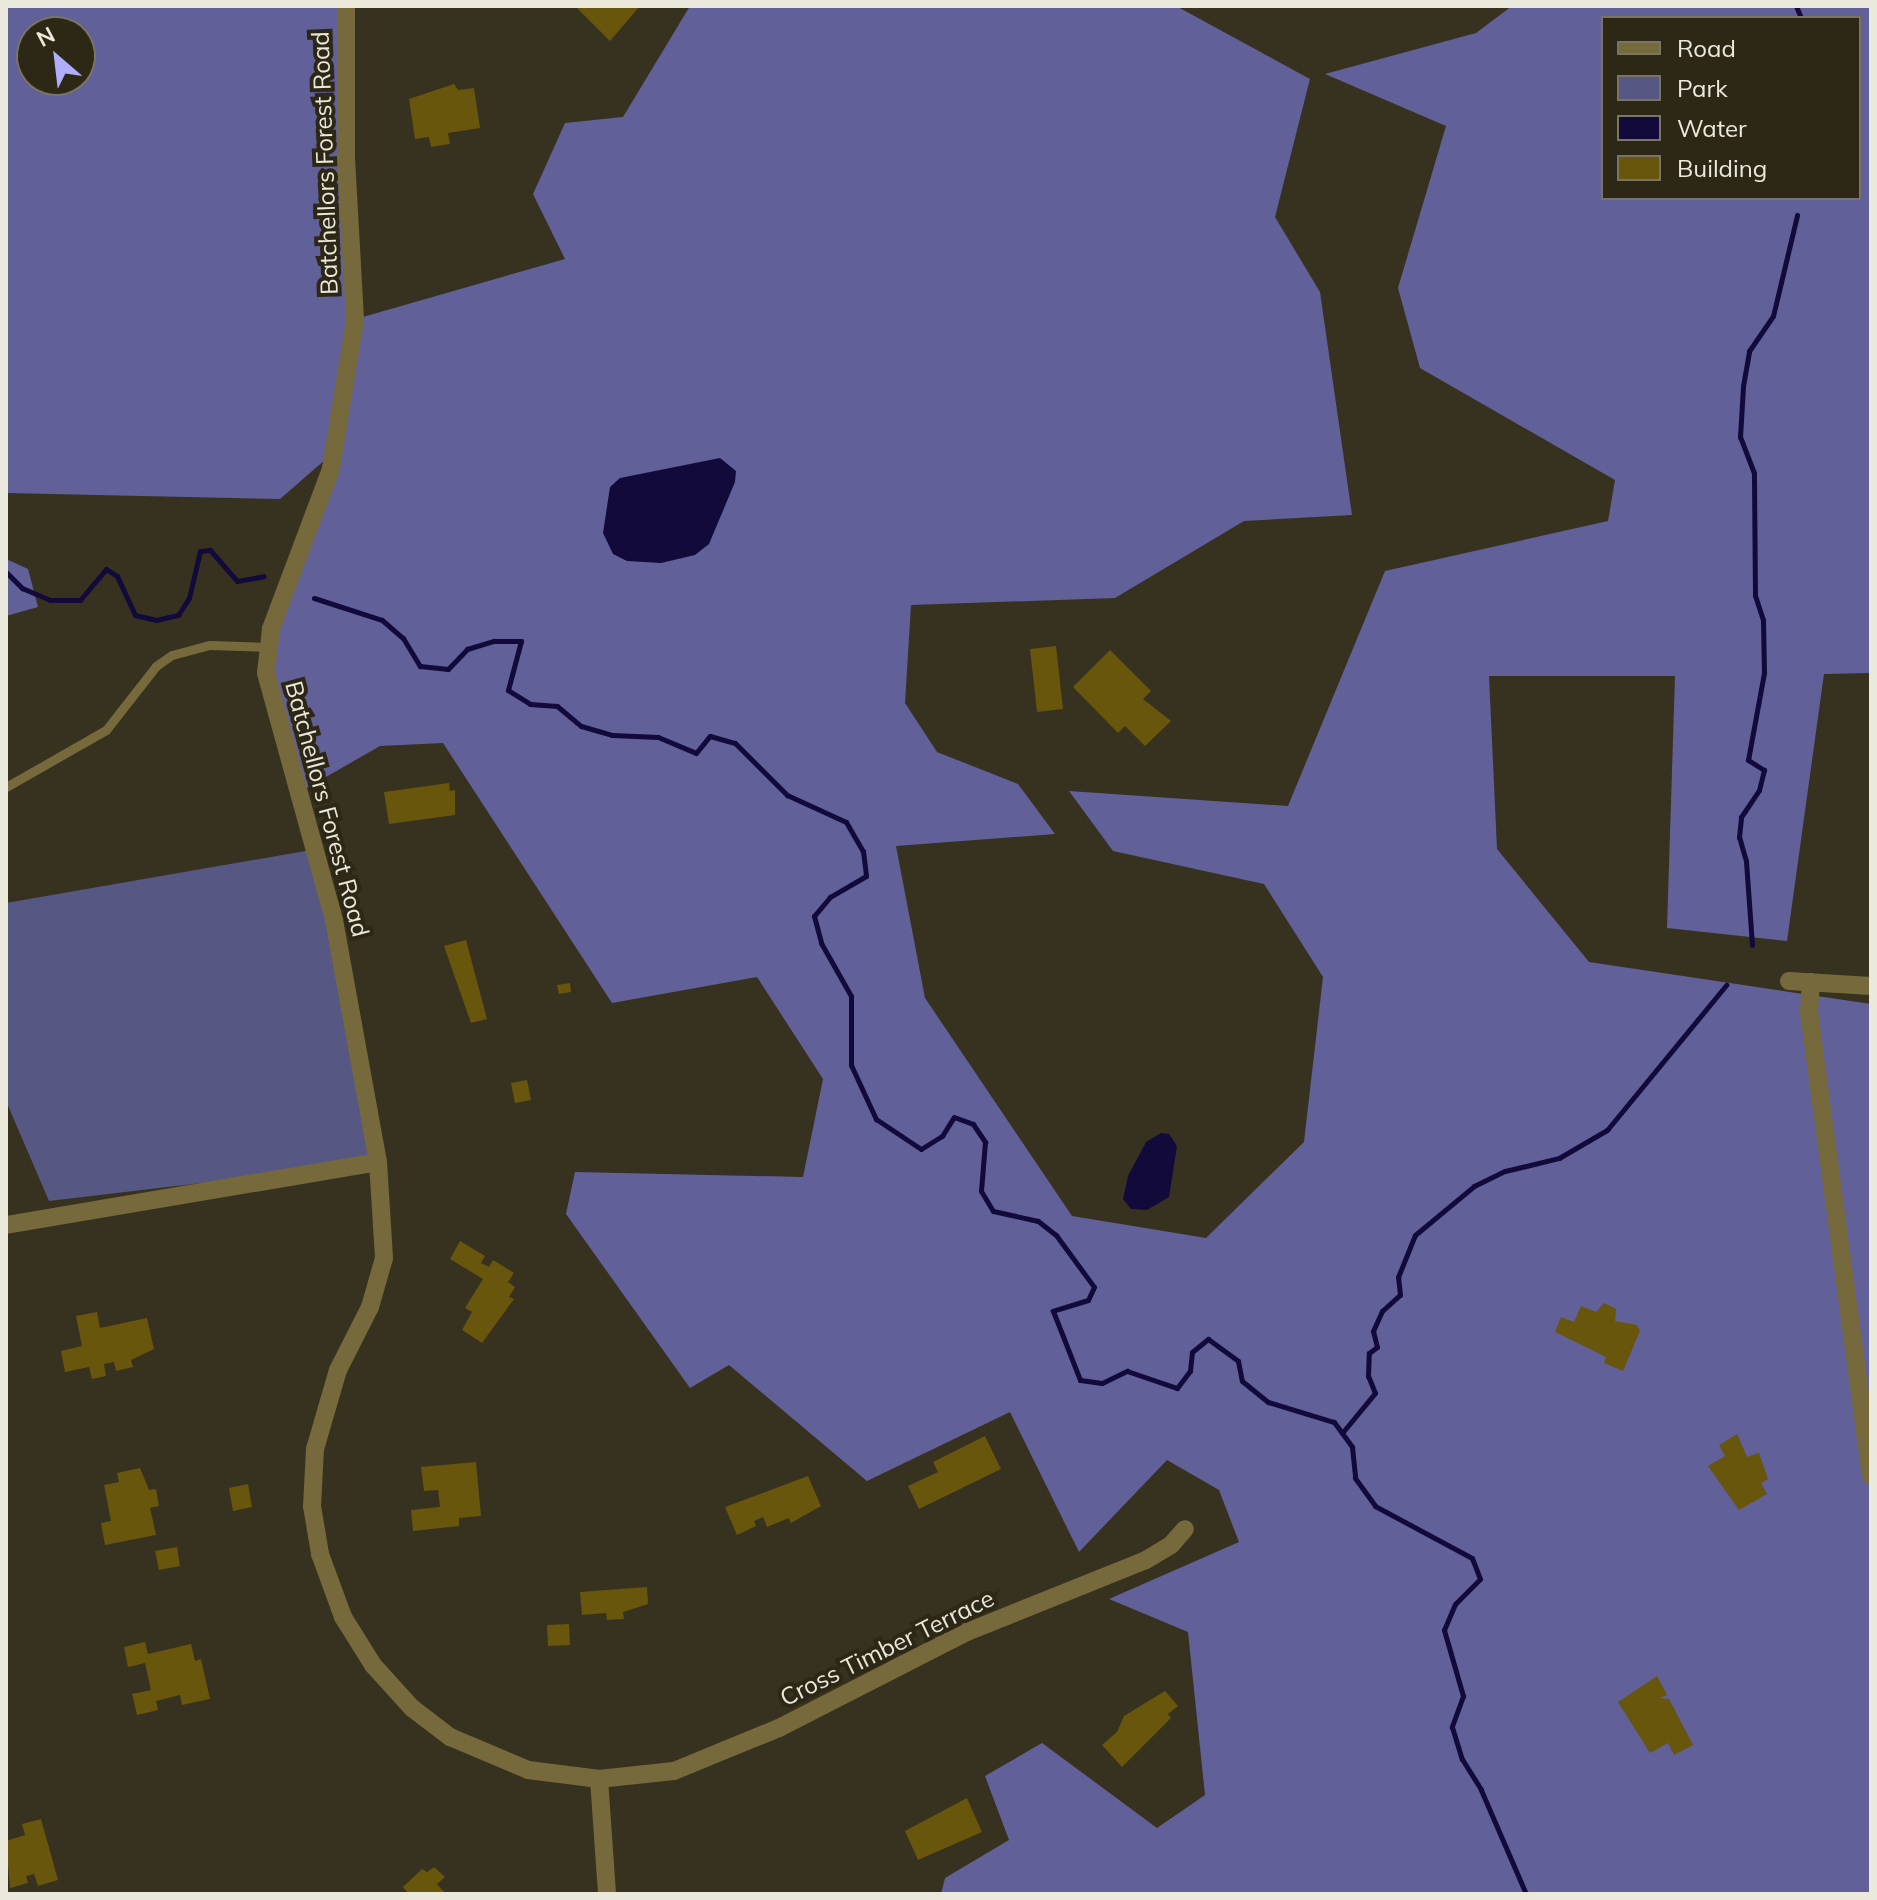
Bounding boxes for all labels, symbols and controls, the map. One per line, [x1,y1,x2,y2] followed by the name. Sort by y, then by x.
[16,16,96,96] north arrow
[1601,16,1861,200] legend
[32,20,60,53] text: N
[306,31,344,295] street label: Batchellors Forest Road
[1677,33,1736,63] text: Road
[1677,73,1728,103] text: Park
[1677,113,1747,143] text: Water
[1677,153,1767,183] text: Building
[279,678,375,940] street label: Batchellors Forest Road
[775,1584,999,1712] street label: Cross Timber Terrace

